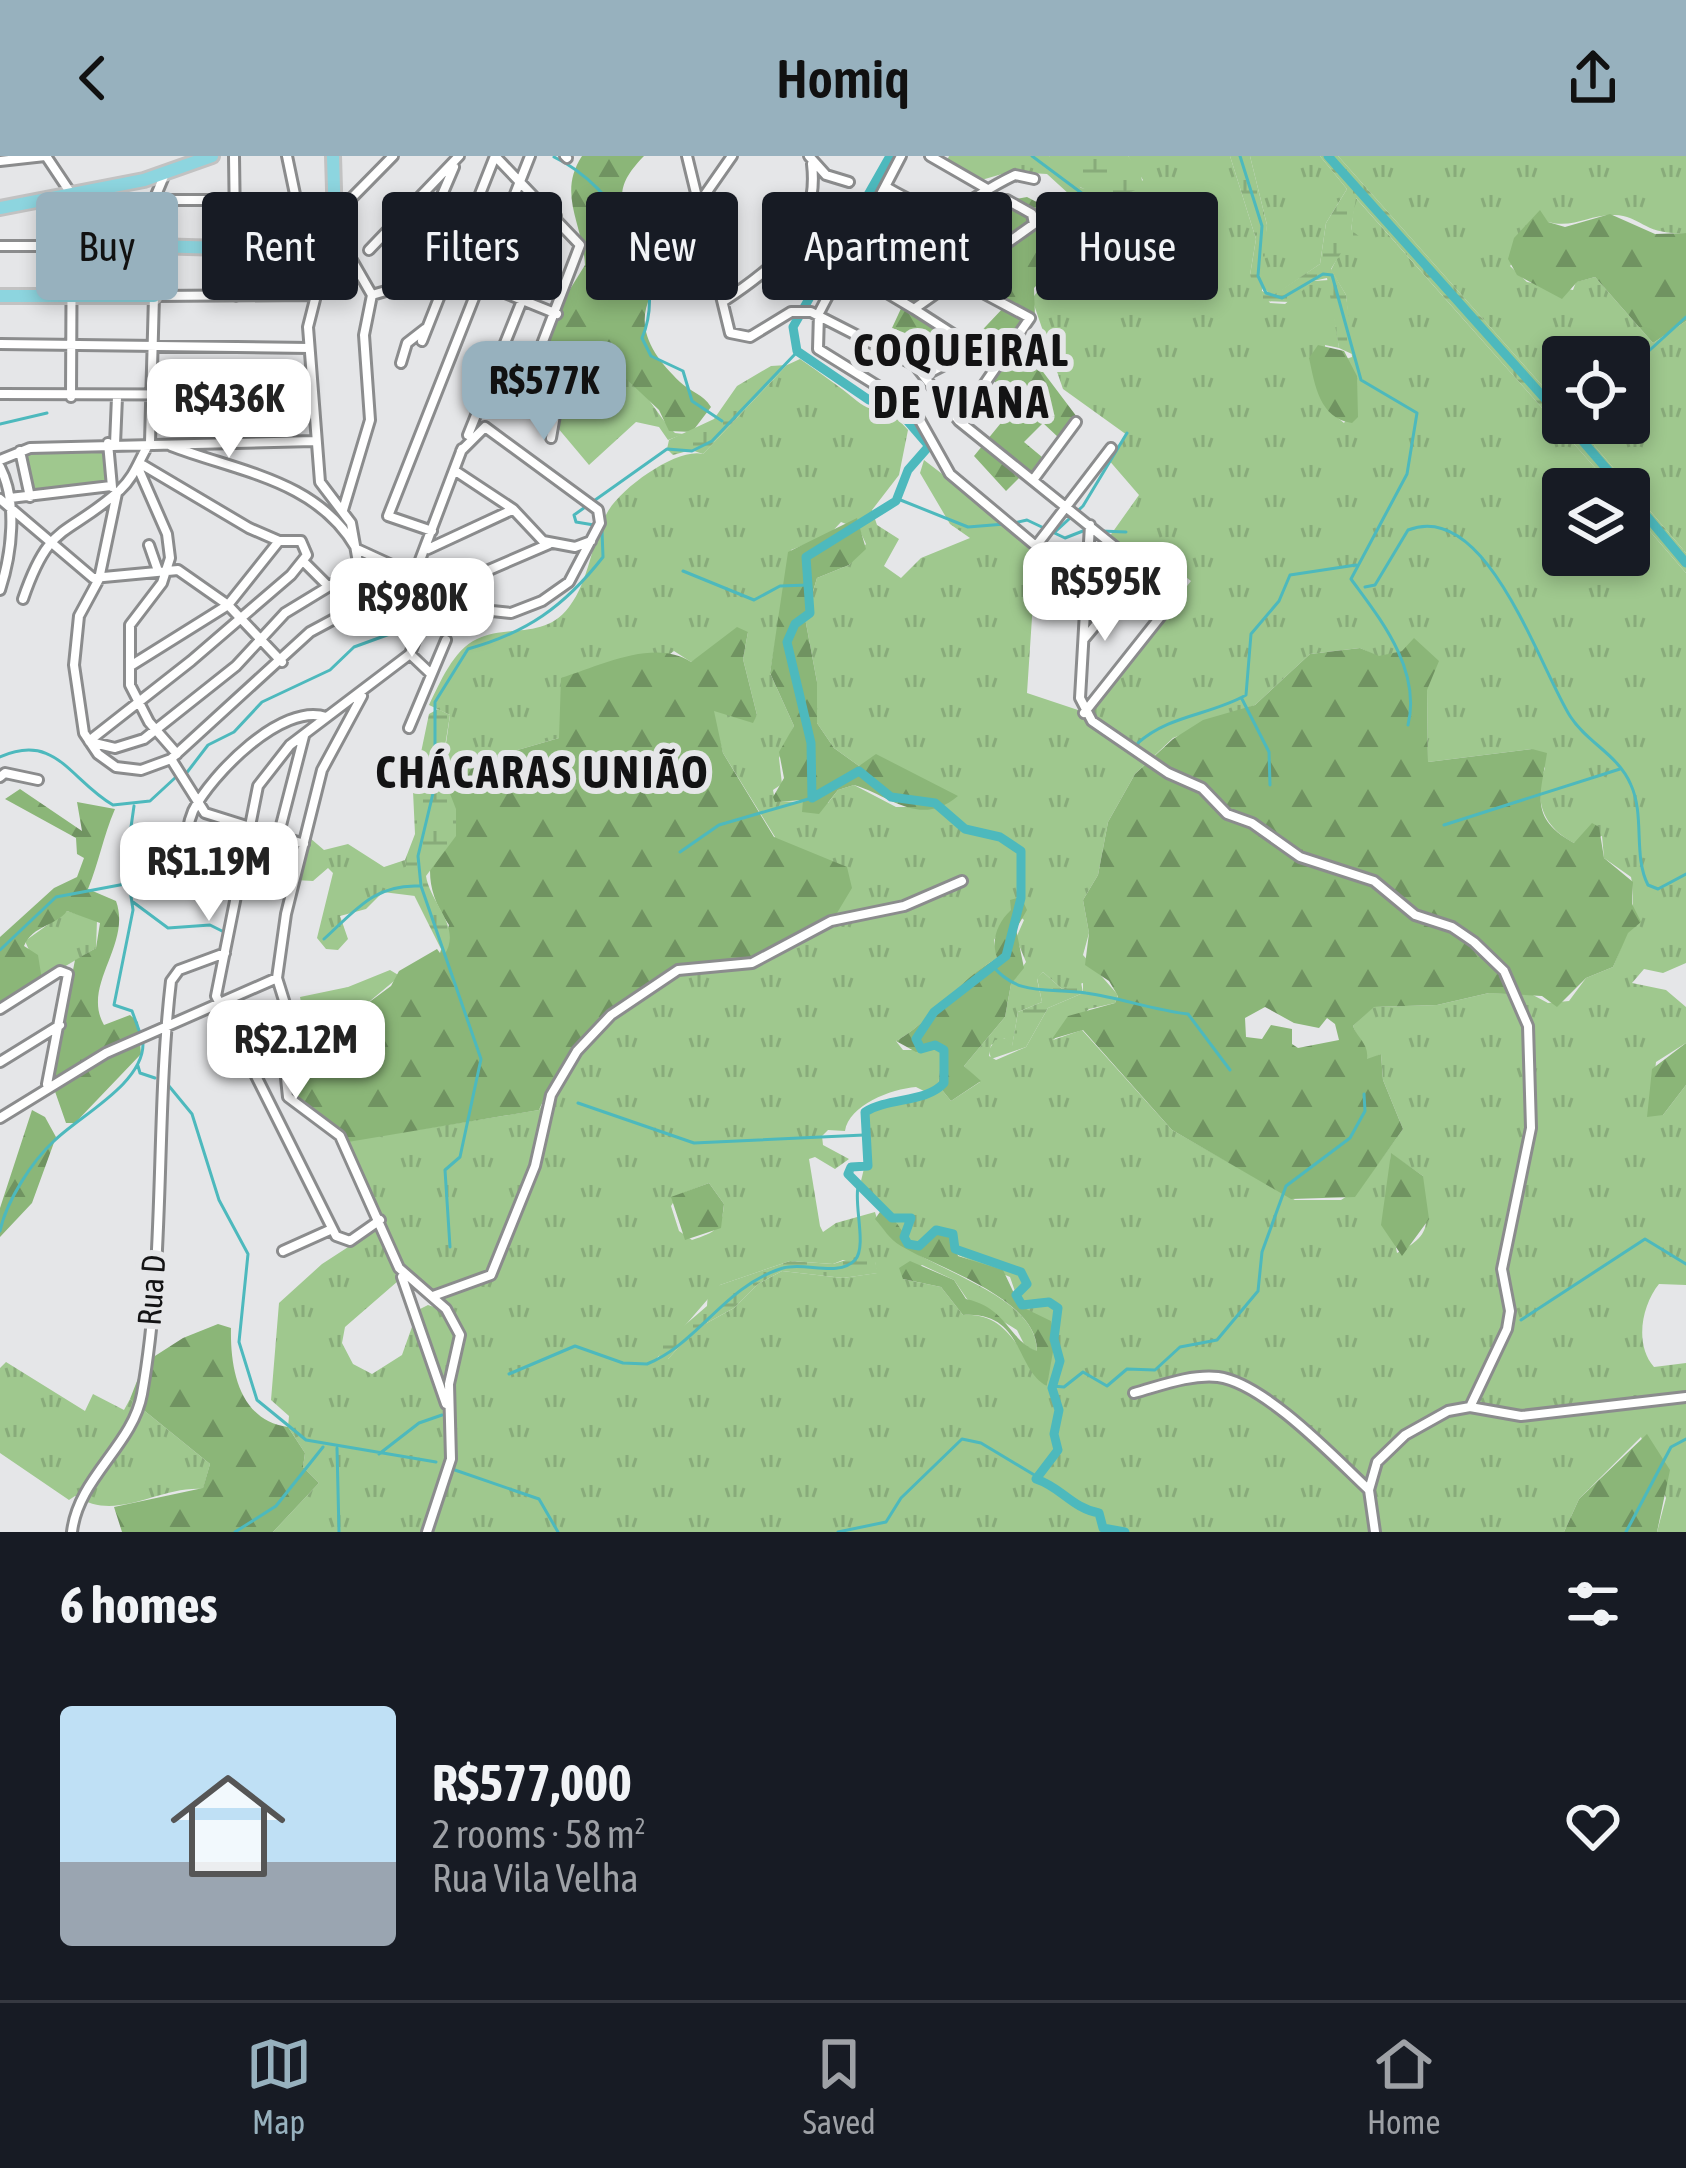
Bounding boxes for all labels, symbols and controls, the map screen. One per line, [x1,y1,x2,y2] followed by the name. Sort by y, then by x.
[60,45,126,111] icon: back
[1560,45,1626,111] icon: share
[776,48,910,109] text: Homiq
[36,192,178,300] chip: Buy
[202,192,358,300] chip: Rent
[382,192,562,300] chip: Filters
[586,192,738,300] chip: New
[762,192,1012,300] chip: Apartment
[1036,192,1218,300] chip: House
[853,324,1071,428] district label: COQUEIRAL DE VIANA
[1542,336,1650,576] map controls
[1542,336,1650,444] button: locate
[446,341,642,443] pin: R$577K
[489,358,599,402] text: R$577K
[131,359,327,461] pin: R$436K
[174,376,284,420] text: R$436K
[1542,468,1650,576] button: layers
[1007,542,1203,644] pin: R$595K
[314,558,510,660] pin: R$980K
[1050,559,1160,603] text: R$595K
[357,575,467,619] text: R$980K
[375,746,711,798] district label: CHÁCARAS UNIÃO
[98,822,320,924] pin: R$1.19M
[147,839,271,883] text: R$1.19M
[185,1000,407,1102] pin: R$2.12M
[234,1017,358,1061] text: R$2.12M
[130,1253,172,1327] street label: Rua D
[1560,1571,1626,1637] icon: filters
[60,1575,218,1634] text: 6 homes
[432,1753,632,1812] text: R$577,000
[156,1754,300,1898] icon: home
[1560,1793,1626,1859] icon: heart
[432,1812,646,1856] text: 2 rooms · 58 m²
[432,1856,639,1900] text: Rua Vila Velha
[246,2031,312,2141] tab: Map
[803,2031,876,2141] tab: Saved
[1367,2031,1440,2141] tab: Home

